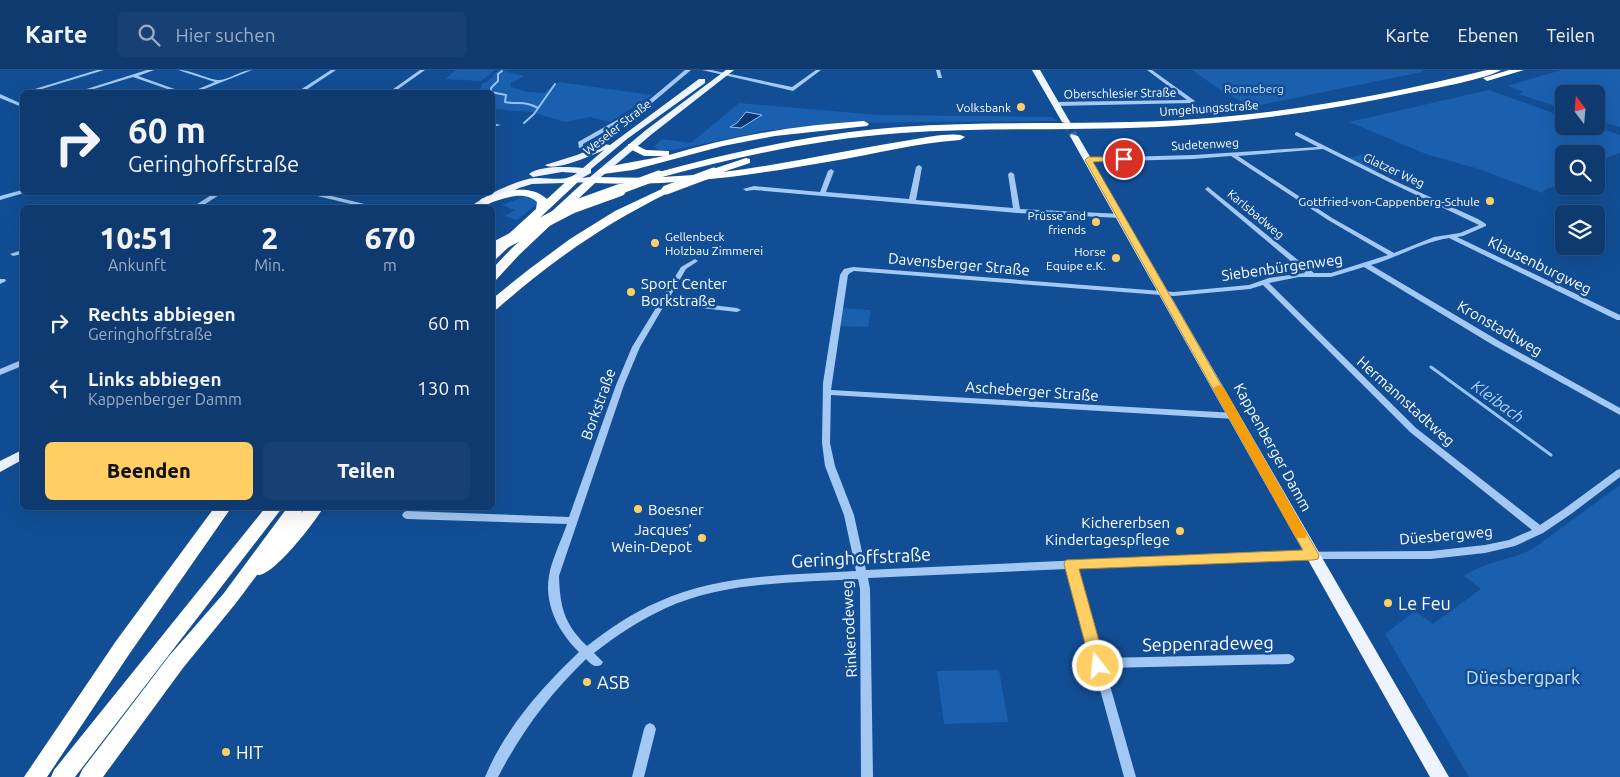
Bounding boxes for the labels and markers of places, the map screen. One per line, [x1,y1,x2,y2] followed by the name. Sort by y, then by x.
[956,101,1011,114] place label: Volksbank
[1015,101,1027,113] marker: Volksbank
[1103,138,1145,180] pin
[1298,195,1480,208] place label: Gottfried-von-Cappenberg-Schule
[1484,195,1496,207] marker: Gottfried-von-Cappenberg-Schule
[1028,209,1086,236] place label: Prüsse and friends
[1090,216,1102,228] marker: Prüsse and friends
[665,230,763,257] place label: Gellenbeck Holzbau Zimmerei
[649,237,661,249] marker: Gellenbeck Holzbau Zimmerei
[1046,245,1106,272] place label: Horse Equipe e.K.
[1110,252,1122,264] marker: Horse Equipe e.K.
[641,275,728,309] place label: Sport Center Borkstraße
[625,286,637,298] marker: Sport Center Borkstraße
[648,501,704,518] place label: Boesner
[632,503,644,515] marker: Boesner
[1045,514,1170,548] place label: Kichererbsen Kindertagespflege
[611,521,692,555] place label: Jacques’ Wein-Depot
[1174,525,1186,537] marker: Kichererbsen Kindertagespflege
[696,532,708,544] marker: Jacques’ Wein-Depot
[1398,593,1451,613] place label: Le Feu
[1382,597,1394,609] marker: Le Feu
[597,672,630,692] place label: ASB
[581,676,593,688] marker: ASB
[236,742,263,762] place label: HIT
[220,746,232,758] marker: HIT

